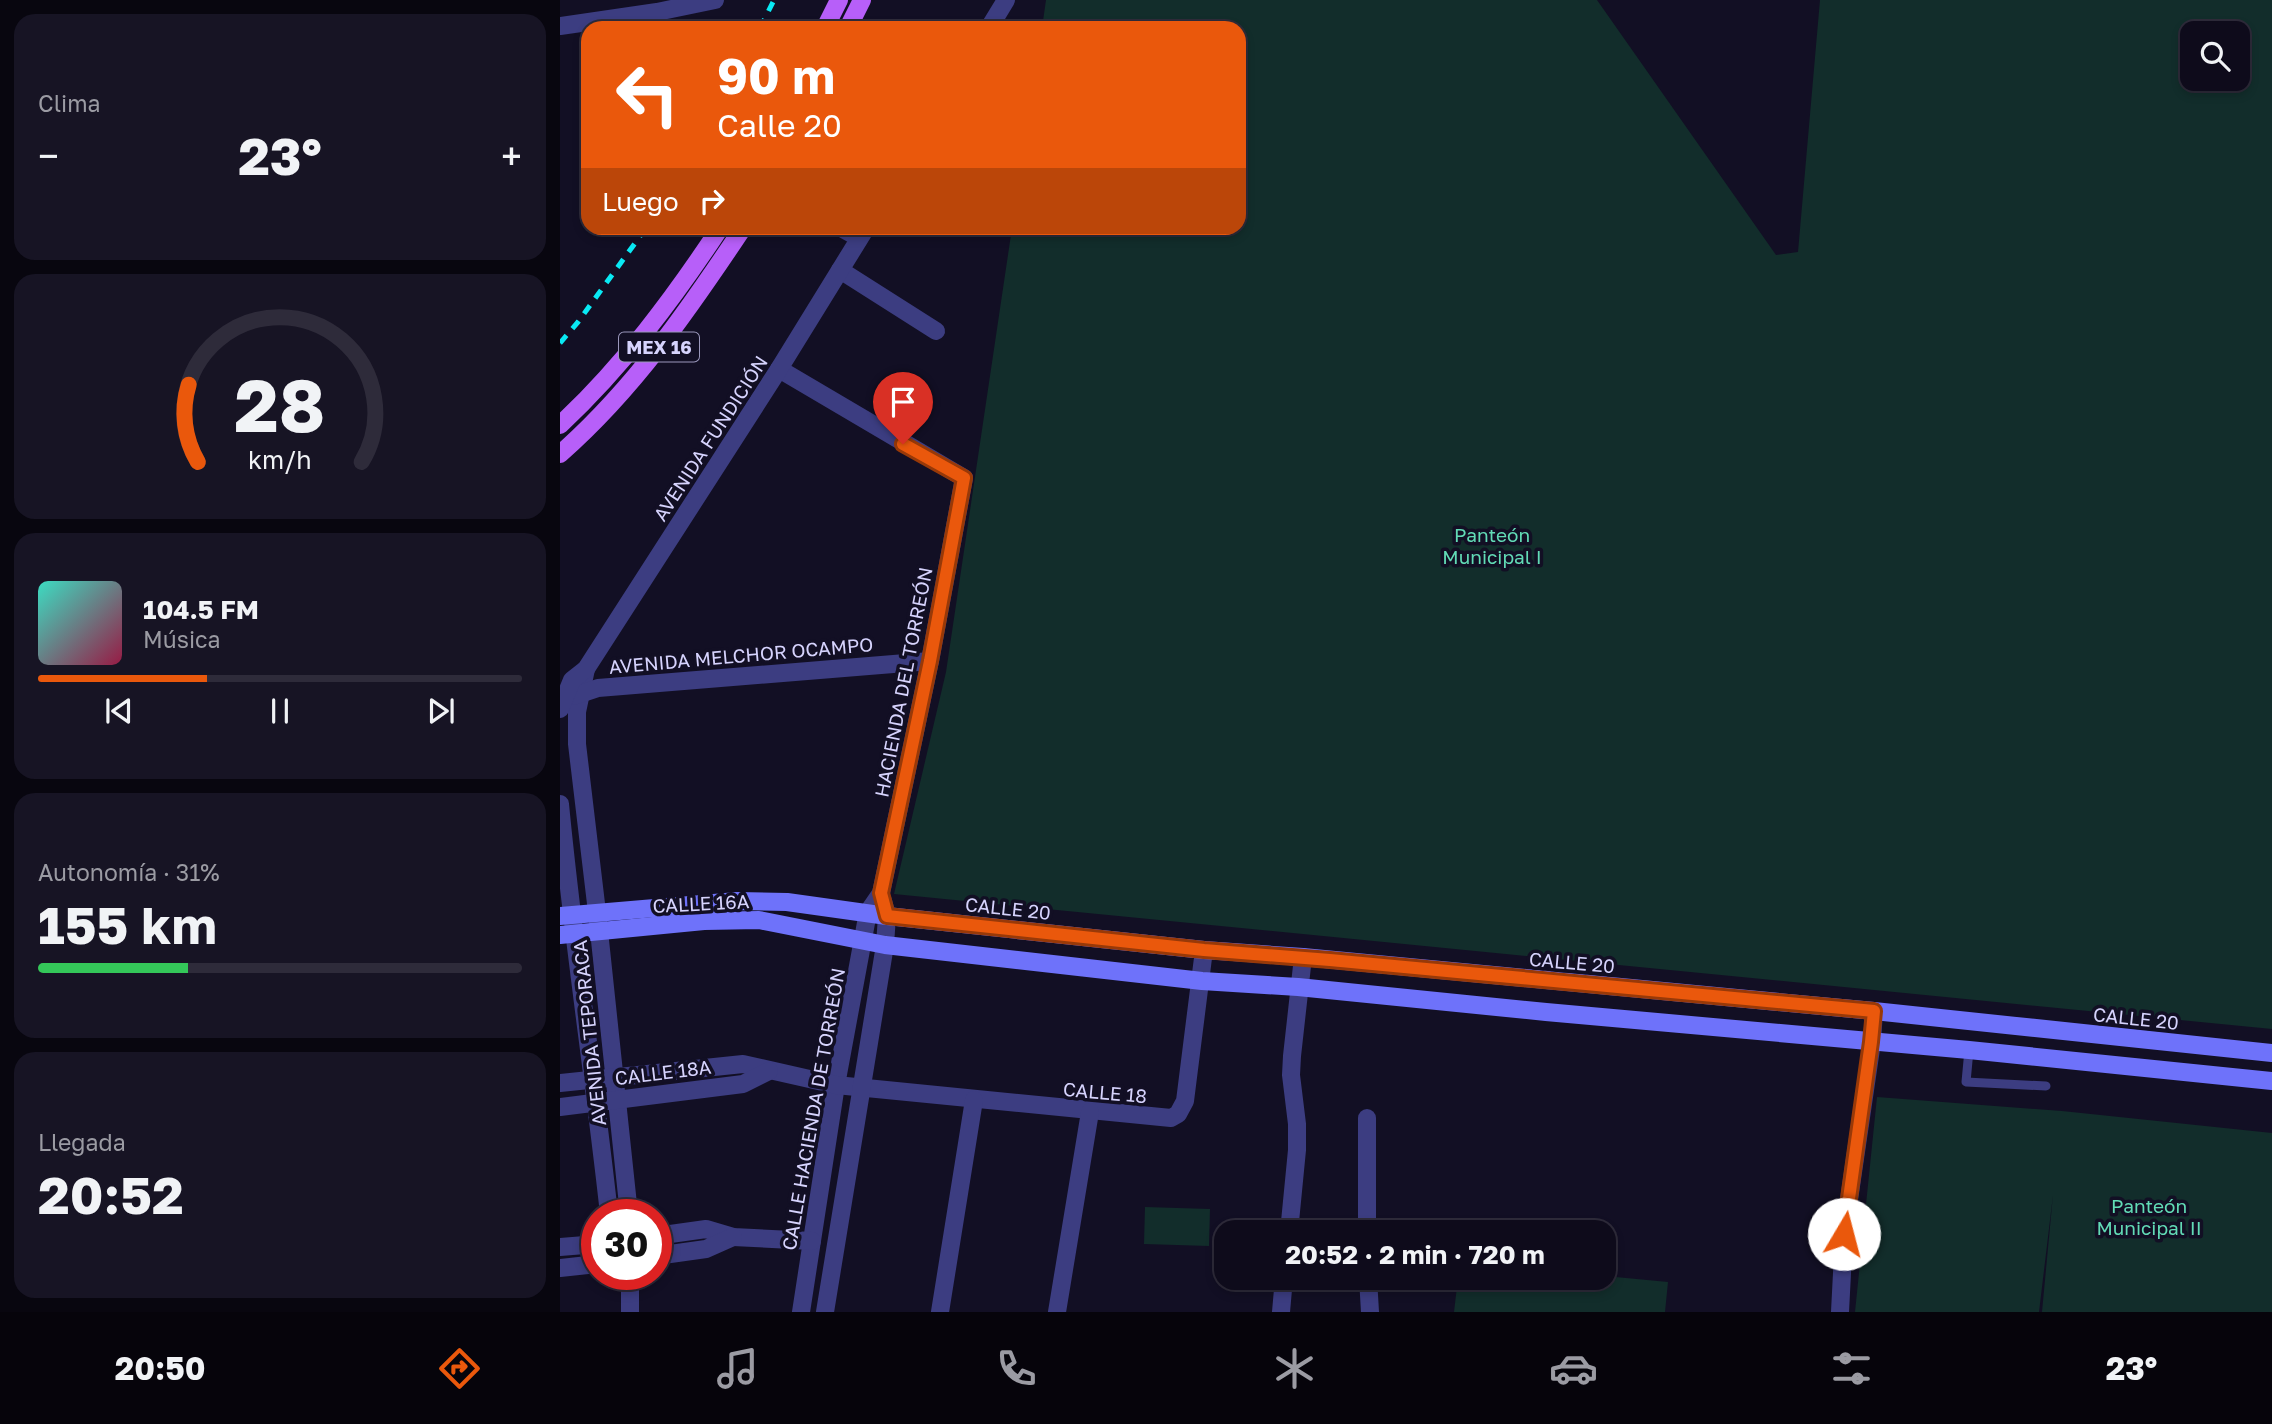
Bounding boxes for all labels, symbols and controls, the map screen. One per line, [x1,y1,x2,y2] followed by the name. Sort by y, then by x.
[2180,21,2250,91] map controls
[2180,21,2250,91] button: search
[717,46,835,105] text: 90 m
[602,49,693,140] icon: left
[38,89,101,117] text: Clima
[717,106,842,144] text: Calle 20
[238,124,322,186] text: 23°
[38,133,59,178] text: −
[501,133,522,178] text: +
[693,182,731,220] icon: right
[602,186,679,217] text: Luego
[619,332,699,362] road number: MEX 16
[648,351,772,525] street label: AVENIDA FUNDICIÓN
[235,362,326,449] text: 28
[873,372,933,444] pin
[884,383,922,421] icon: arrive
[248,444,312,475] text: km/h
[1442,523,1542,568] park label: Panteón Municipal I
[869,565,937,799] street label: HACIENDA DEL TORREÓN
[143,594,259,625] text: 104.5 FM
[143,625,221,653] text: Música
[608,632,874,678] street label: AVENIDA MELCHOR OCAMPO
[100,692,138,730] icon: previous
[261,692,299,730] icon: pause
[422,692,460,730] icon: next
[38,858,220,886] text: Autonomía · 31%
[652,889,750,917] street label: CALLE 16A
[964,892,1052,924] street label: CALLE 20
[38,893,217,955] text: 155 km
[568,939,610,1127] street label: AVENIDA TEPORACA
[1528,947,1616,977] street label: CALLE 20
[777,966,849,1252] street label: CALLE HACIENDA DE TORREÓN
[2092,1002,2180,1034] street label: CALLE 20
[614,1055,713,1089] street label: CALLE 18A
[1062,1077,1148,1107] street label: CALLE 18
[38,1128,126,1156] text: Llegada
[38,1163,184,1225] text: 20:52
[2096,1194,2202,1239] park label: Panteón Municipal II
[1807,1197,1881,1271] position arrow
[581,1199,672,1290] speed limit sign: 30
[1285,1239,1545,1270] text: 20:52 · 2 min · 720 m
[435,1344,484,1393] icon: directions
[713,1344,762,1393] icon: music
[992,1344,1041,1393] icon: phone
[1270,1344,1319,1393] icon: climate
[1549,1344,1598,1393] icon: car
[1827,1344,1876,1393] icon: filters
[115,1349,206,1387] text: 20:50
[2106,1349,2157,1387] text: 23°

